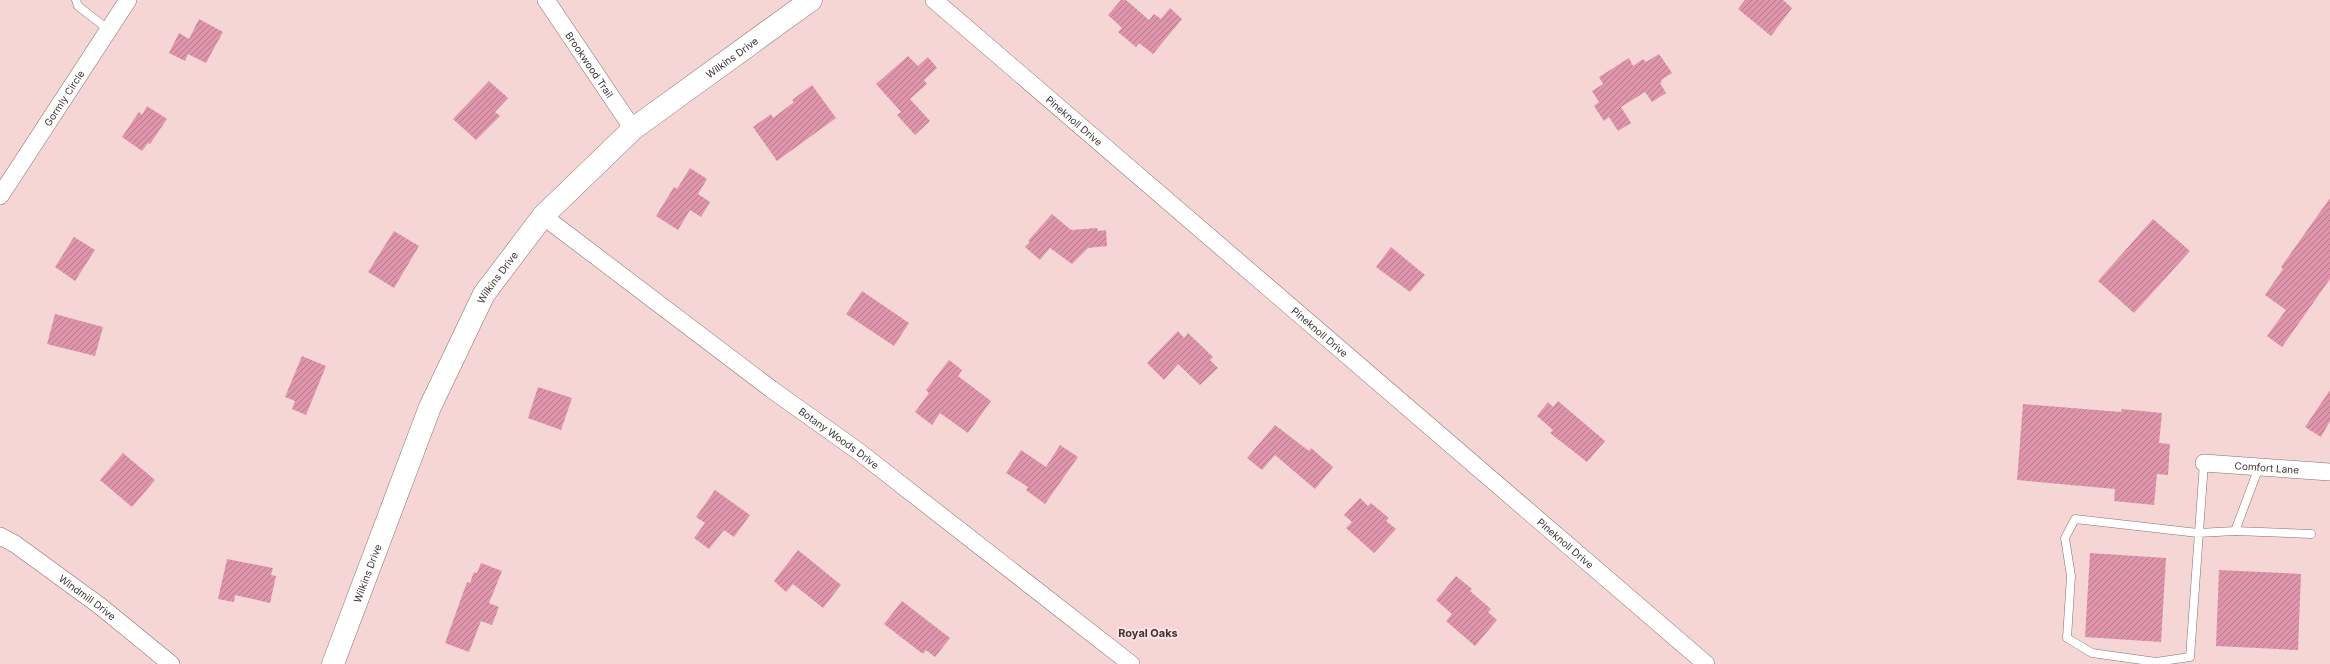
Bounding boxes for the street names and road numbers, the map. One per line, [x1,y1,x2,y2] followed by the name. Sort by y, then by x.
[563,30,616,100] street label: Brookwood Trail
[703,34,760,80] street label: Wilkins Drive
[41,68,87,128] street label: Gormly Circle
[1044,93,1105,148] street label: Pineknoll Drive
[474,249,520,305] street label: Wilkins Drive
[1289,304,1351,360] street label: Pineknoll Drive
[797,405,882,471] street label: Botany Woods Drive
[2234,459,2300,476] street label: Comfort Lane
[1535,516,1596,571] street label: Pineknoll Drive
[351,542,384,604] street label: Wilkins Drive
[57,572,118,623] street label: Windmill Drive

